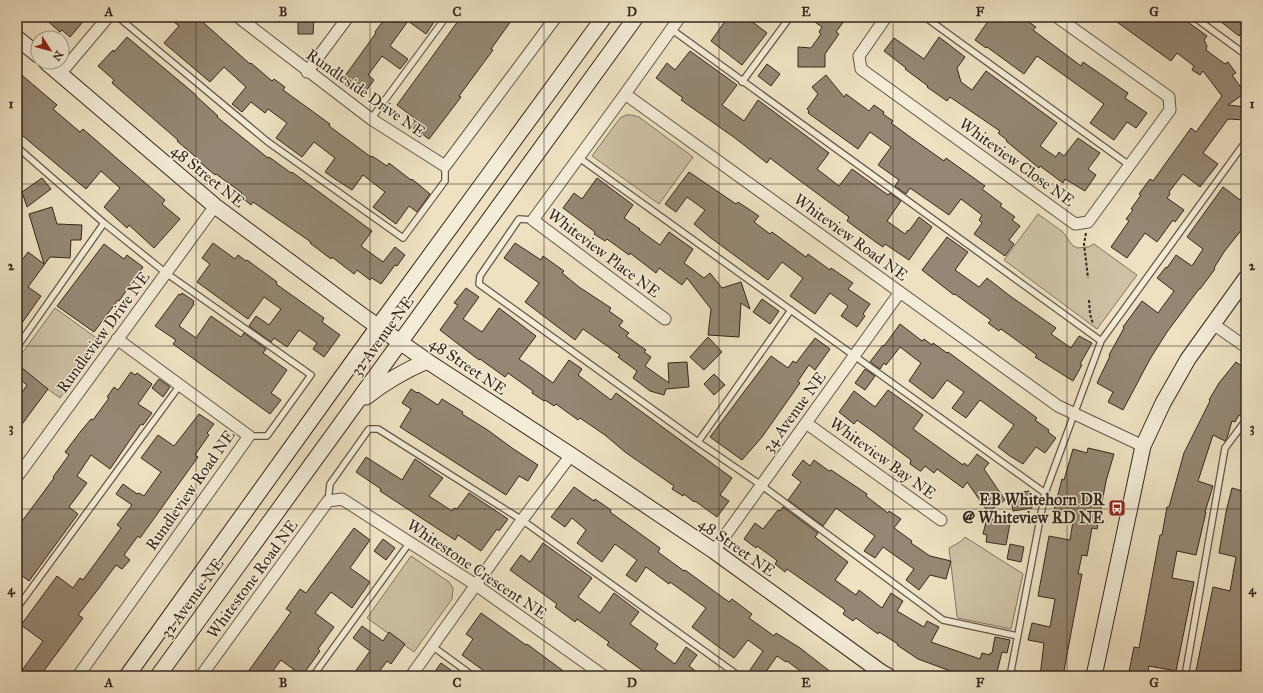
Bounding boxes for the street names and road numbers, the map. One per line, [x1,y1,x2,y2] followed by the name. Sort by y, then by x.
[303,45,429,141] street label: Rundleside Drive NE
[956,114,1078,210] street label: Whiteview Close NE
[167,141,249,211] street label: 48 Street NE
[790,189,912,285] street label: Whiteview Road NE
[544,205,664,301] street label: Whiteview Place NE
[53,268,153,396] street label: Rundleview Drive NE
[347,292,417,380] street label: 32 Avenue NE
[426,333,510,399] street label: 48 Street NE
[758,368,830,456] street label: 34 Avenue NE
[826,413,940,503] street label: Whiteview Bay NE
[141,426,239,554] street label: Rundleview Road NE
[695,514,779,580] street label: 48 Street NE
[403,515,551,623] street label: Whitestone Crescent NE
[203,516,301,642] street label: Whitestone Road NE
[157,554,227,642] street label: 32 Avenue NE

